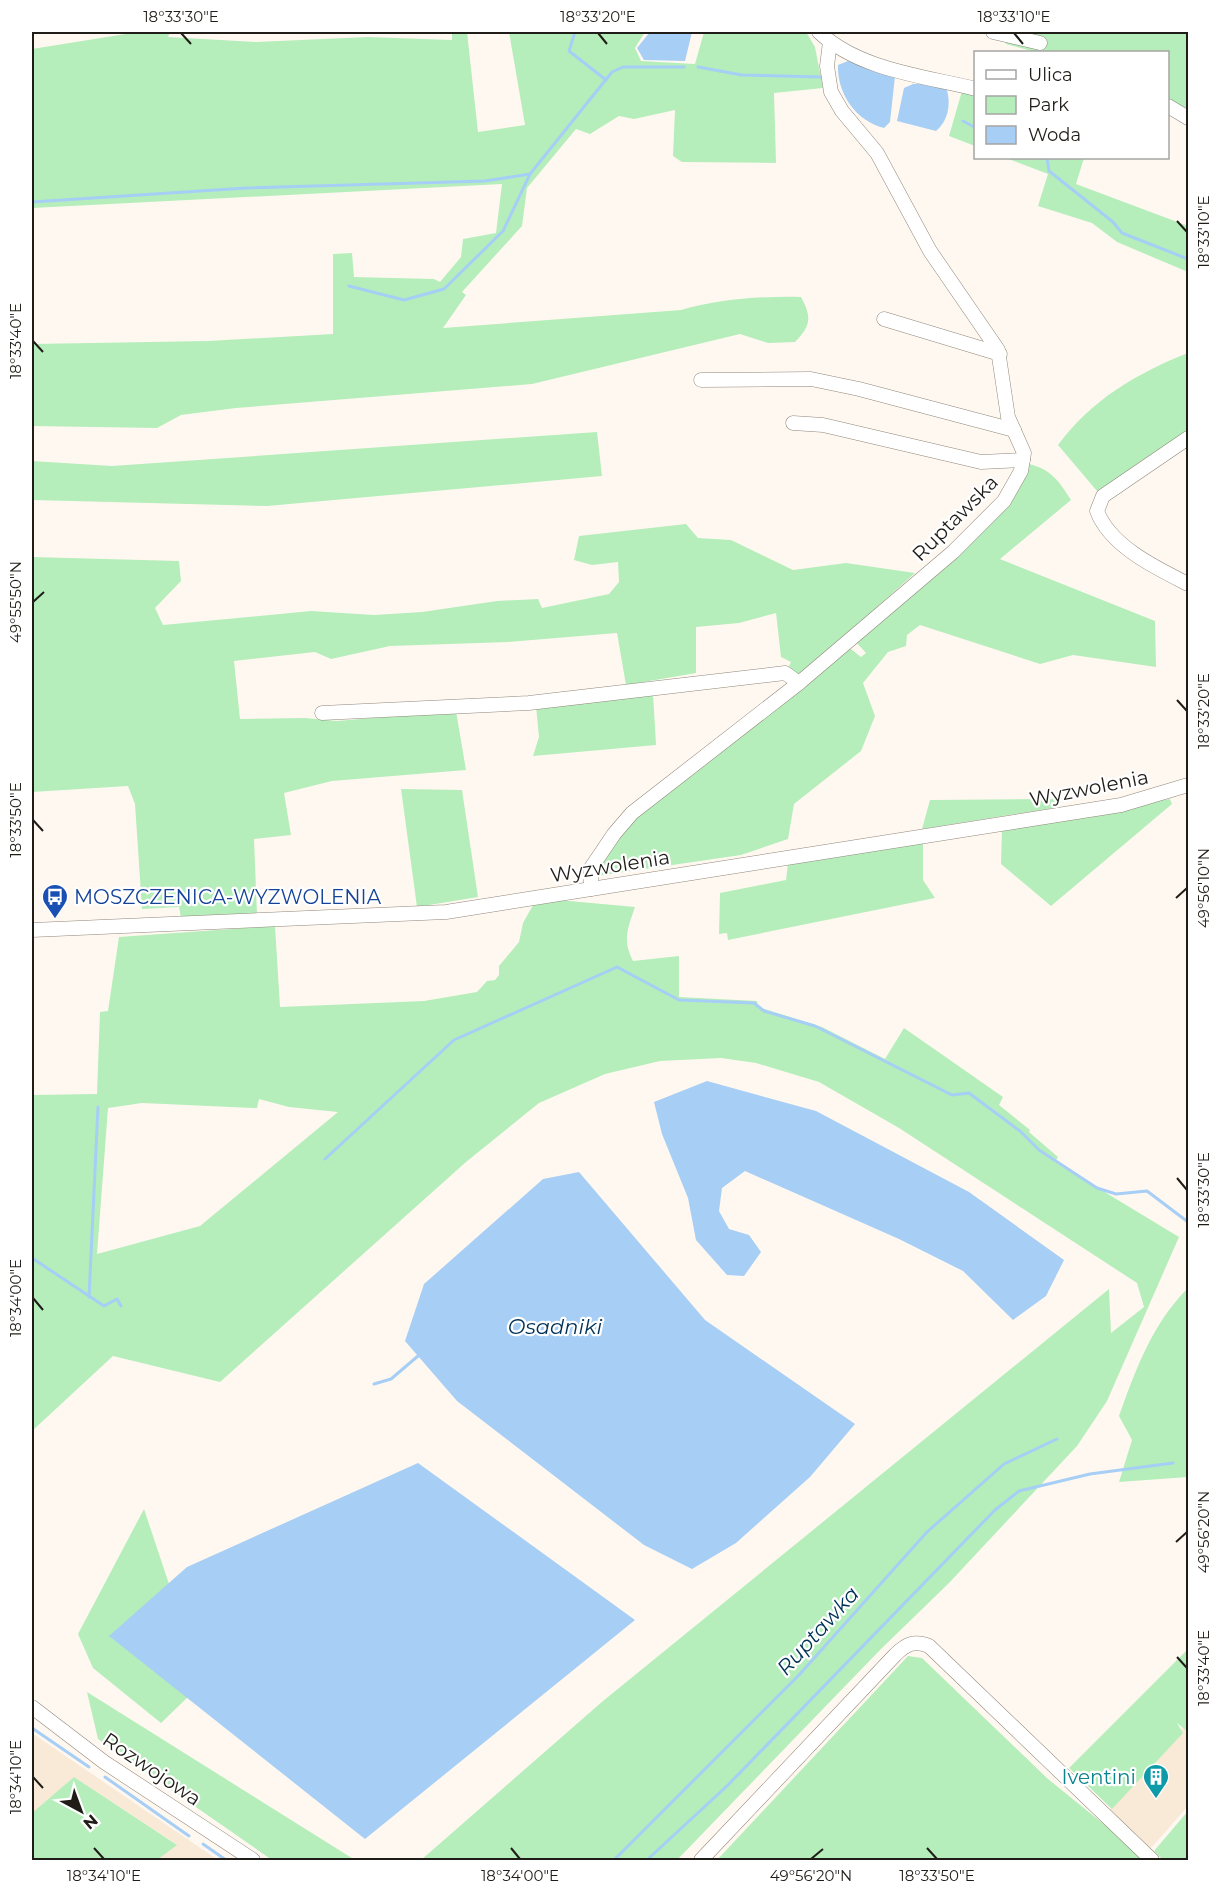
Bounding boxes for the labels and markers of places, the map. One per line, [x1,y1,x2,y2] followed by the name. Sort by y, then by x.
[40,882,70,920] bus stop icon: MOSZCZENICA-WYZWOLENIA
[74,885,382,909] place label: MOSZCZENICA-WYZWOLENIA
[1141,1762,1171,1800] building icon: Iventini
[1061,1765,1136,1789] place label: Iventini

